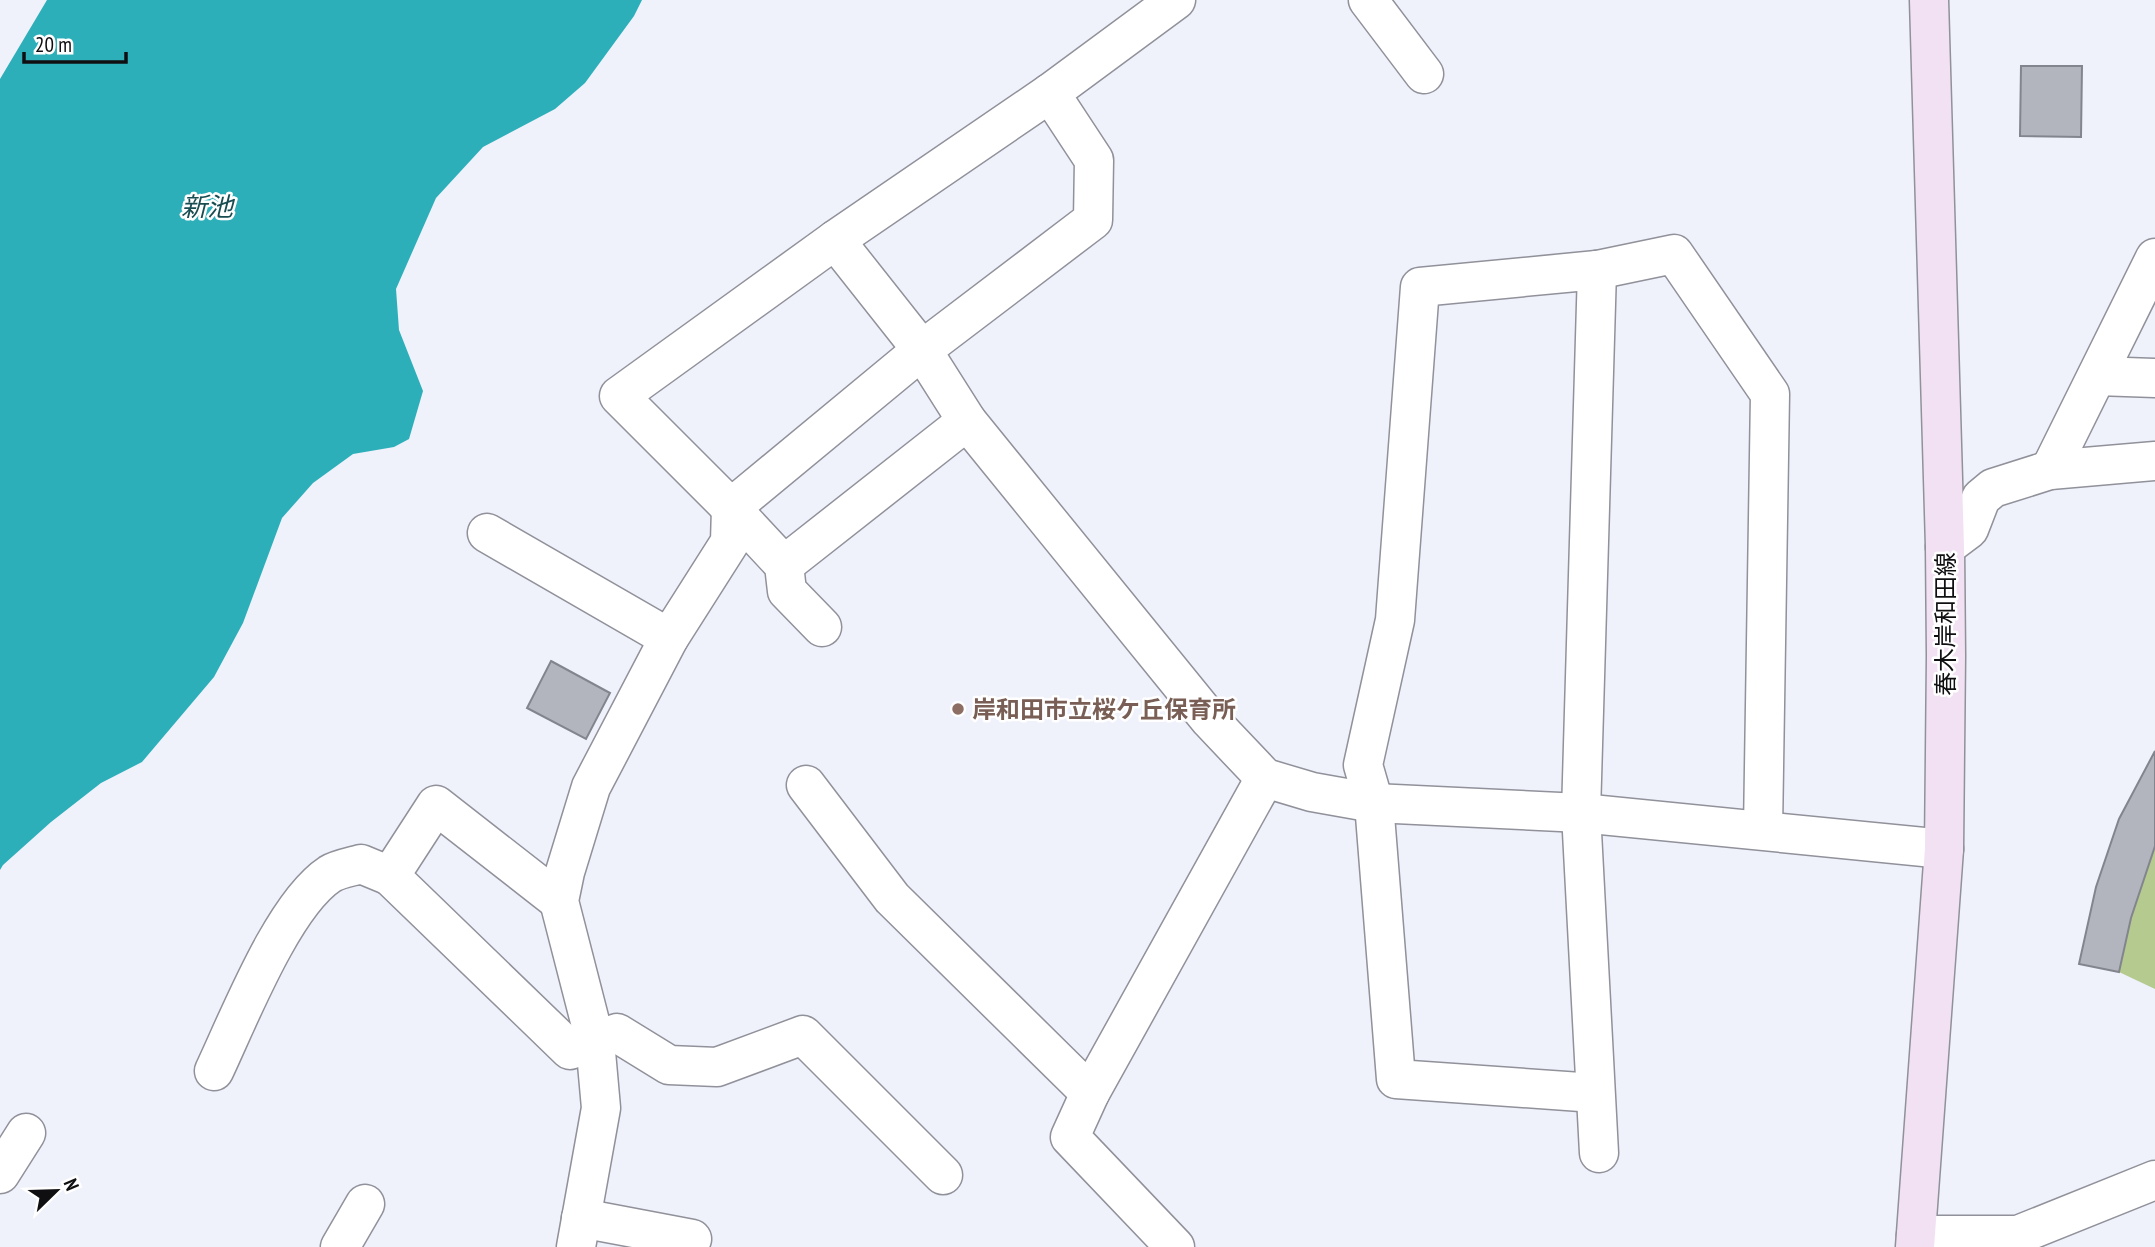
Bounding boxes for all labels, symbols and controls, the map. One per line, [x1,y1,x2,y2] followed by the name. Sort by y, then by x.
[24,21,126,65] scale bar
[35,31,72,58] text: 20 m
[181,190,236,223] water label: 新池
[1930,552,1961,696] street label: 春木岸和田線
[972,694,1236,725] place label: 岸和田市立桜ケ丘保育所
[950,701,966,717] marker: 岸和田市立桜ケ丘保育所
[21,1156,91,1226] north arrow
[59,1175,85,1194] text: N

